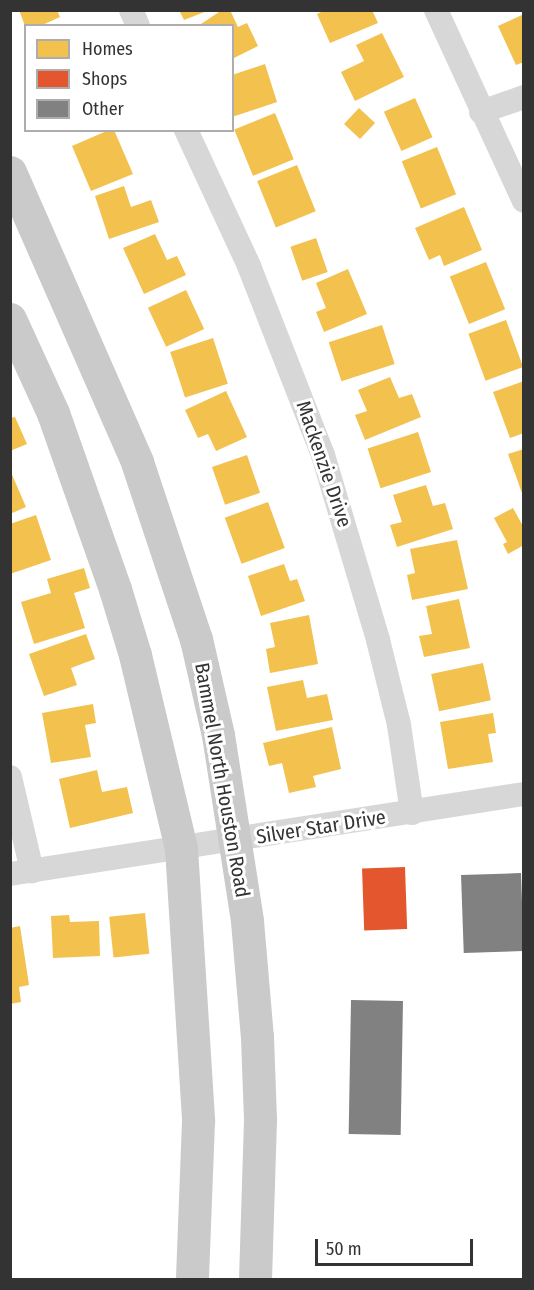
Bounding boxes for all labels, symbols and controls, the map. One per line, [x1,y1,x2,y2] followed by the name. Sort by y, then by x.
[24,24,234,132] legend
[82,38,133,60] text: Homes
[82,68,127,90] text: Shops
[82,98,124,120] text: Other
[291,398,357,530] street label: Mackenzie Drive
[190,661,254,899] street label: Bammel North Houston Road
[255,805,387,849] street label: Silver Star Drive
[318,1227,476,1265] scale bar
[326,1238,362,1260] text: 50 m

